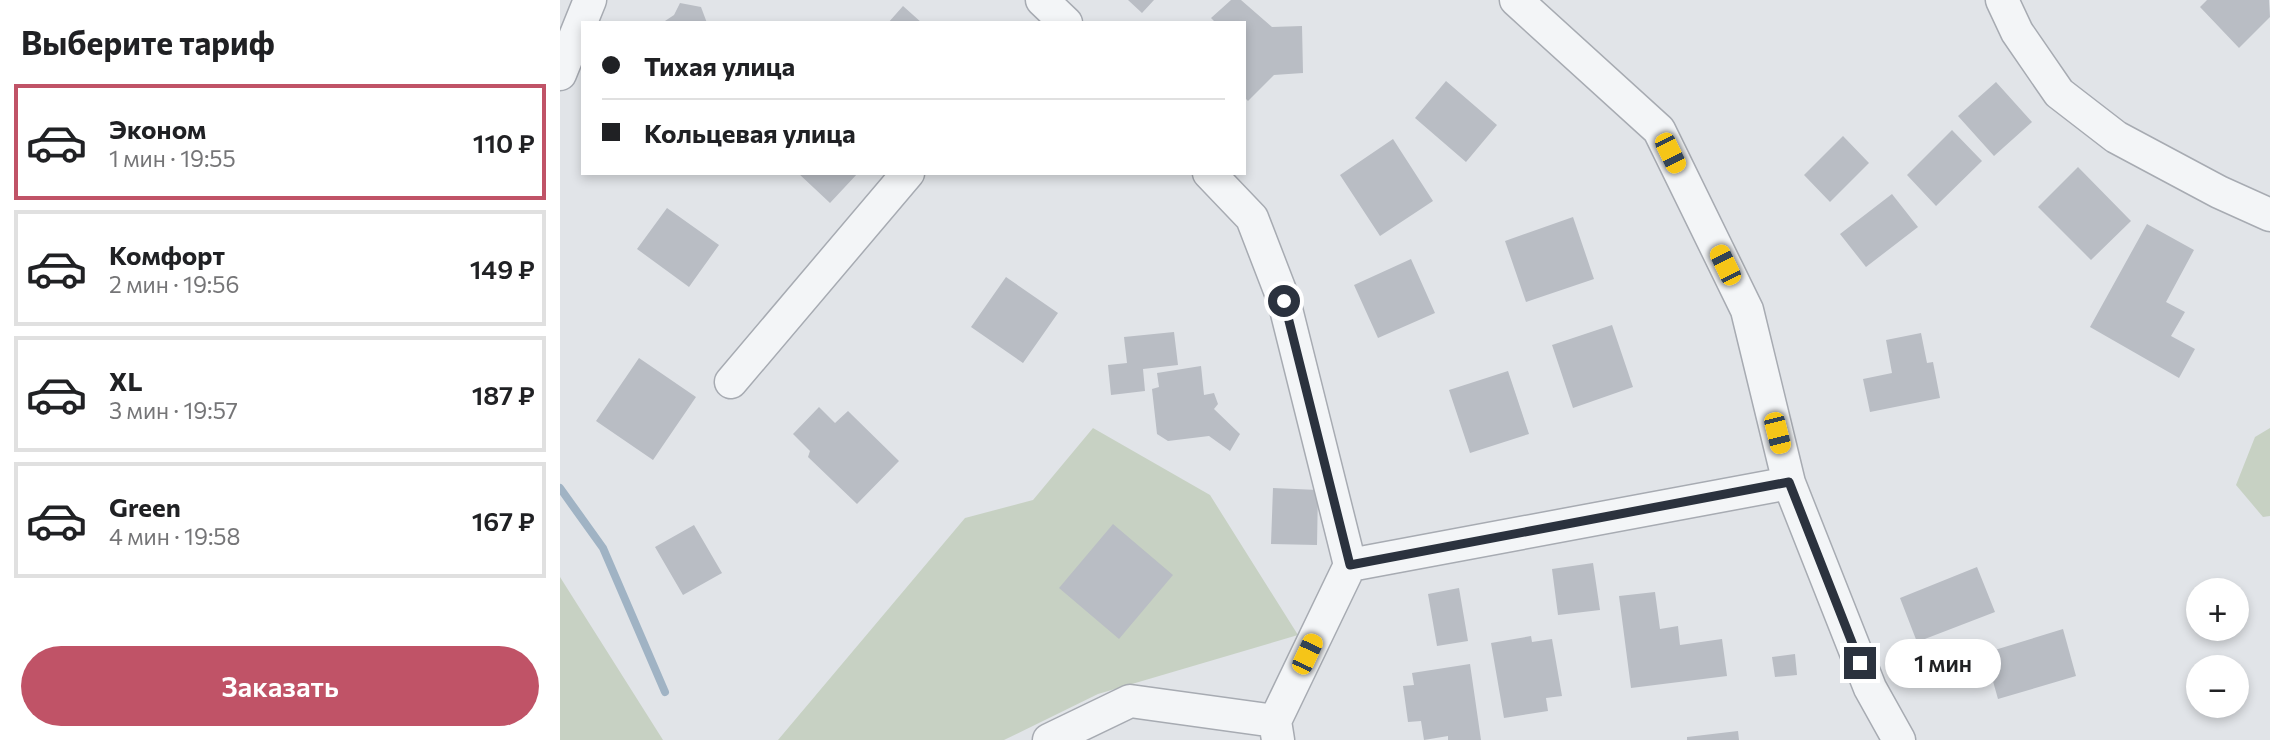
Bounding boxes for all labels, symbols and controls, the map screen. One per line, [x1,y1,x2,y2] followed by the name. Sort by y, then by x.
[21,22,275,62] text: Выберите тариф
[644,50,795,81] text: Тихая улица
[25,111,88,174] icon: car
[109,113,206,144] text: Эконом
[644,117,856,148] text: Кольцевая улица
[473,127,535,158] text: 110 ₽
[1652,130,1689,176] car
[109,144,236,172] text: 1 мин · 19:55
[25,237,88,300] icon: car
[109,239,225,270] text: Комфорт
[1707,242,1744,288] car
[470,253,535,284] text: 149 ₽
[109,270,239,298] text: 2 мин · 19:56
[1268,285,1300,317] route start
[25,363,88,426] icon: car
[109,365,143,396] text: XL
[472,379,535,410] text: 187 ₽
[109,396,238,424] text: 3 мин · 19:57
[1762,410,1793,456] car
[25,489,88,552] icon: car
[109,491,181,522] text: Green
[472,505,535,536] text: 167 ₽
[109,522,241,550] text: 4 мин · 19:58
[2186,578,2249,718] map controls
[2186,578,2249,641] button: +
[1289,631,1326,677] car
[1884,638,2000,688] callout: 1 мин
[21,646,539,726] button: Заказать
[1844,647,1876,679] route end
[1914,649,1972,677] text: 1 мин
[2186,655,2249,718] button: −

